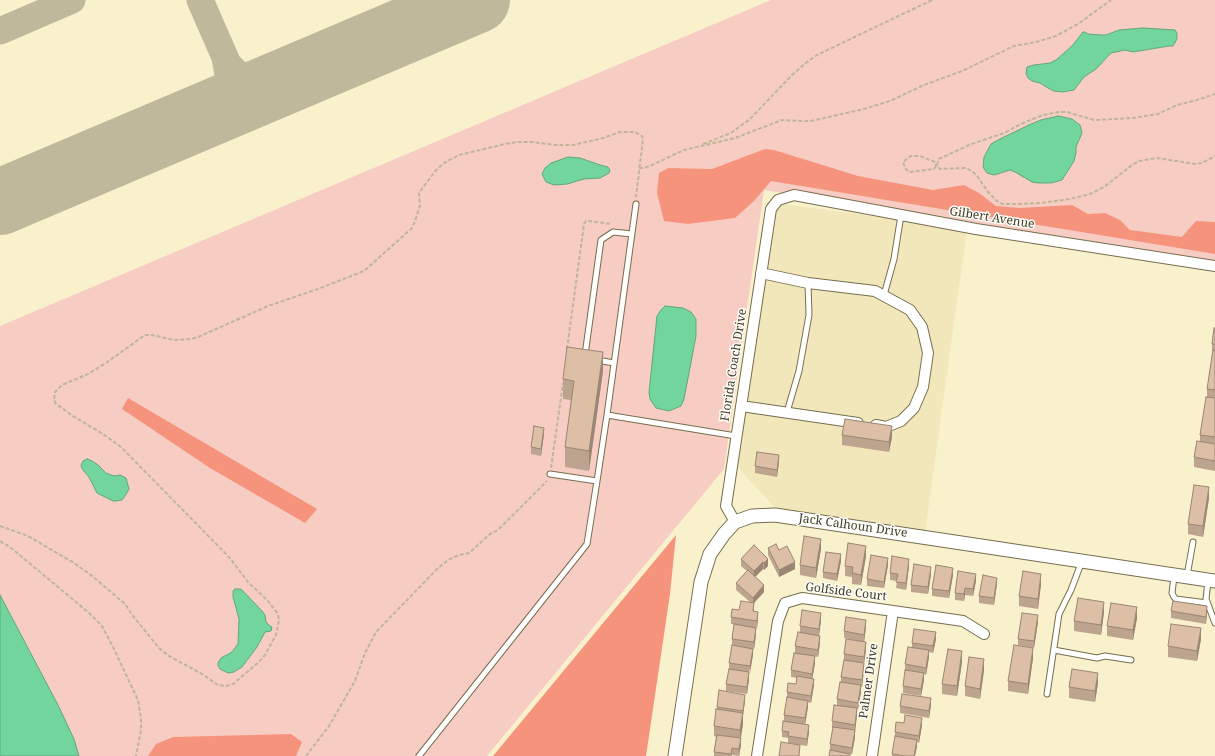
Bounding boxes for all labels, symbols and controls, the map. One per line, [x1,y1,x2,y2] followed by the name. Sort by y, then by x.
[949,204,1035,232] street label: Gilbert Avenue
[718,308,750,422] street label: Florida Coach Drive
[798,511,908,541] street label: Jack Calhoun Drive
[805,580,887,604] street label: Golfside Court
[857,642,881,720] street label: Palmer Drive

